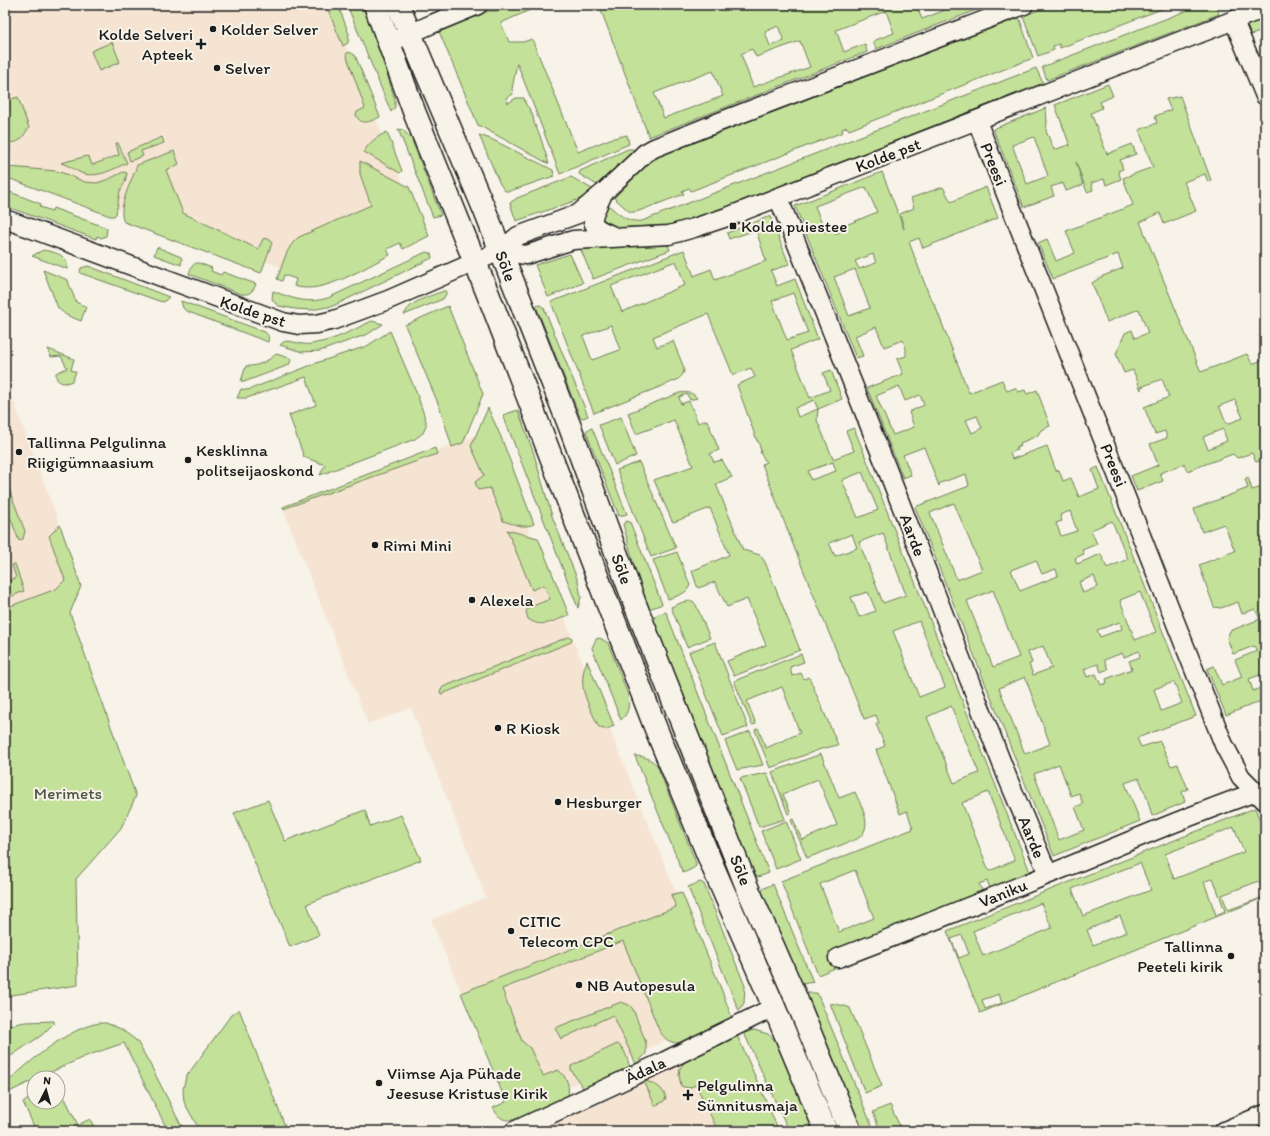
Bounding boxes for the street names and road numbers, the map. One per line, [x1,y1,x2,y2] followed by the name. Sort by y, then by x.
[853,133,924,177] street label: Kolde pst
[976,140,1012,188] street label: Preesi
[491,248,521,284] street label: Sõle
[217,291,289,331] street label: Kolde pst
[1096,441,1132,489] street label: Preesi
[896,511,930,559] street label: Aarde
[607,551,637,587] street label: Sõle
[1014,813,1050,861] street label: Aarde
[726,852,756,888] street label: Sõle
[976,874,1031,912] street label: Vaniku
[622,1052,668,1088] street label: Ädala

